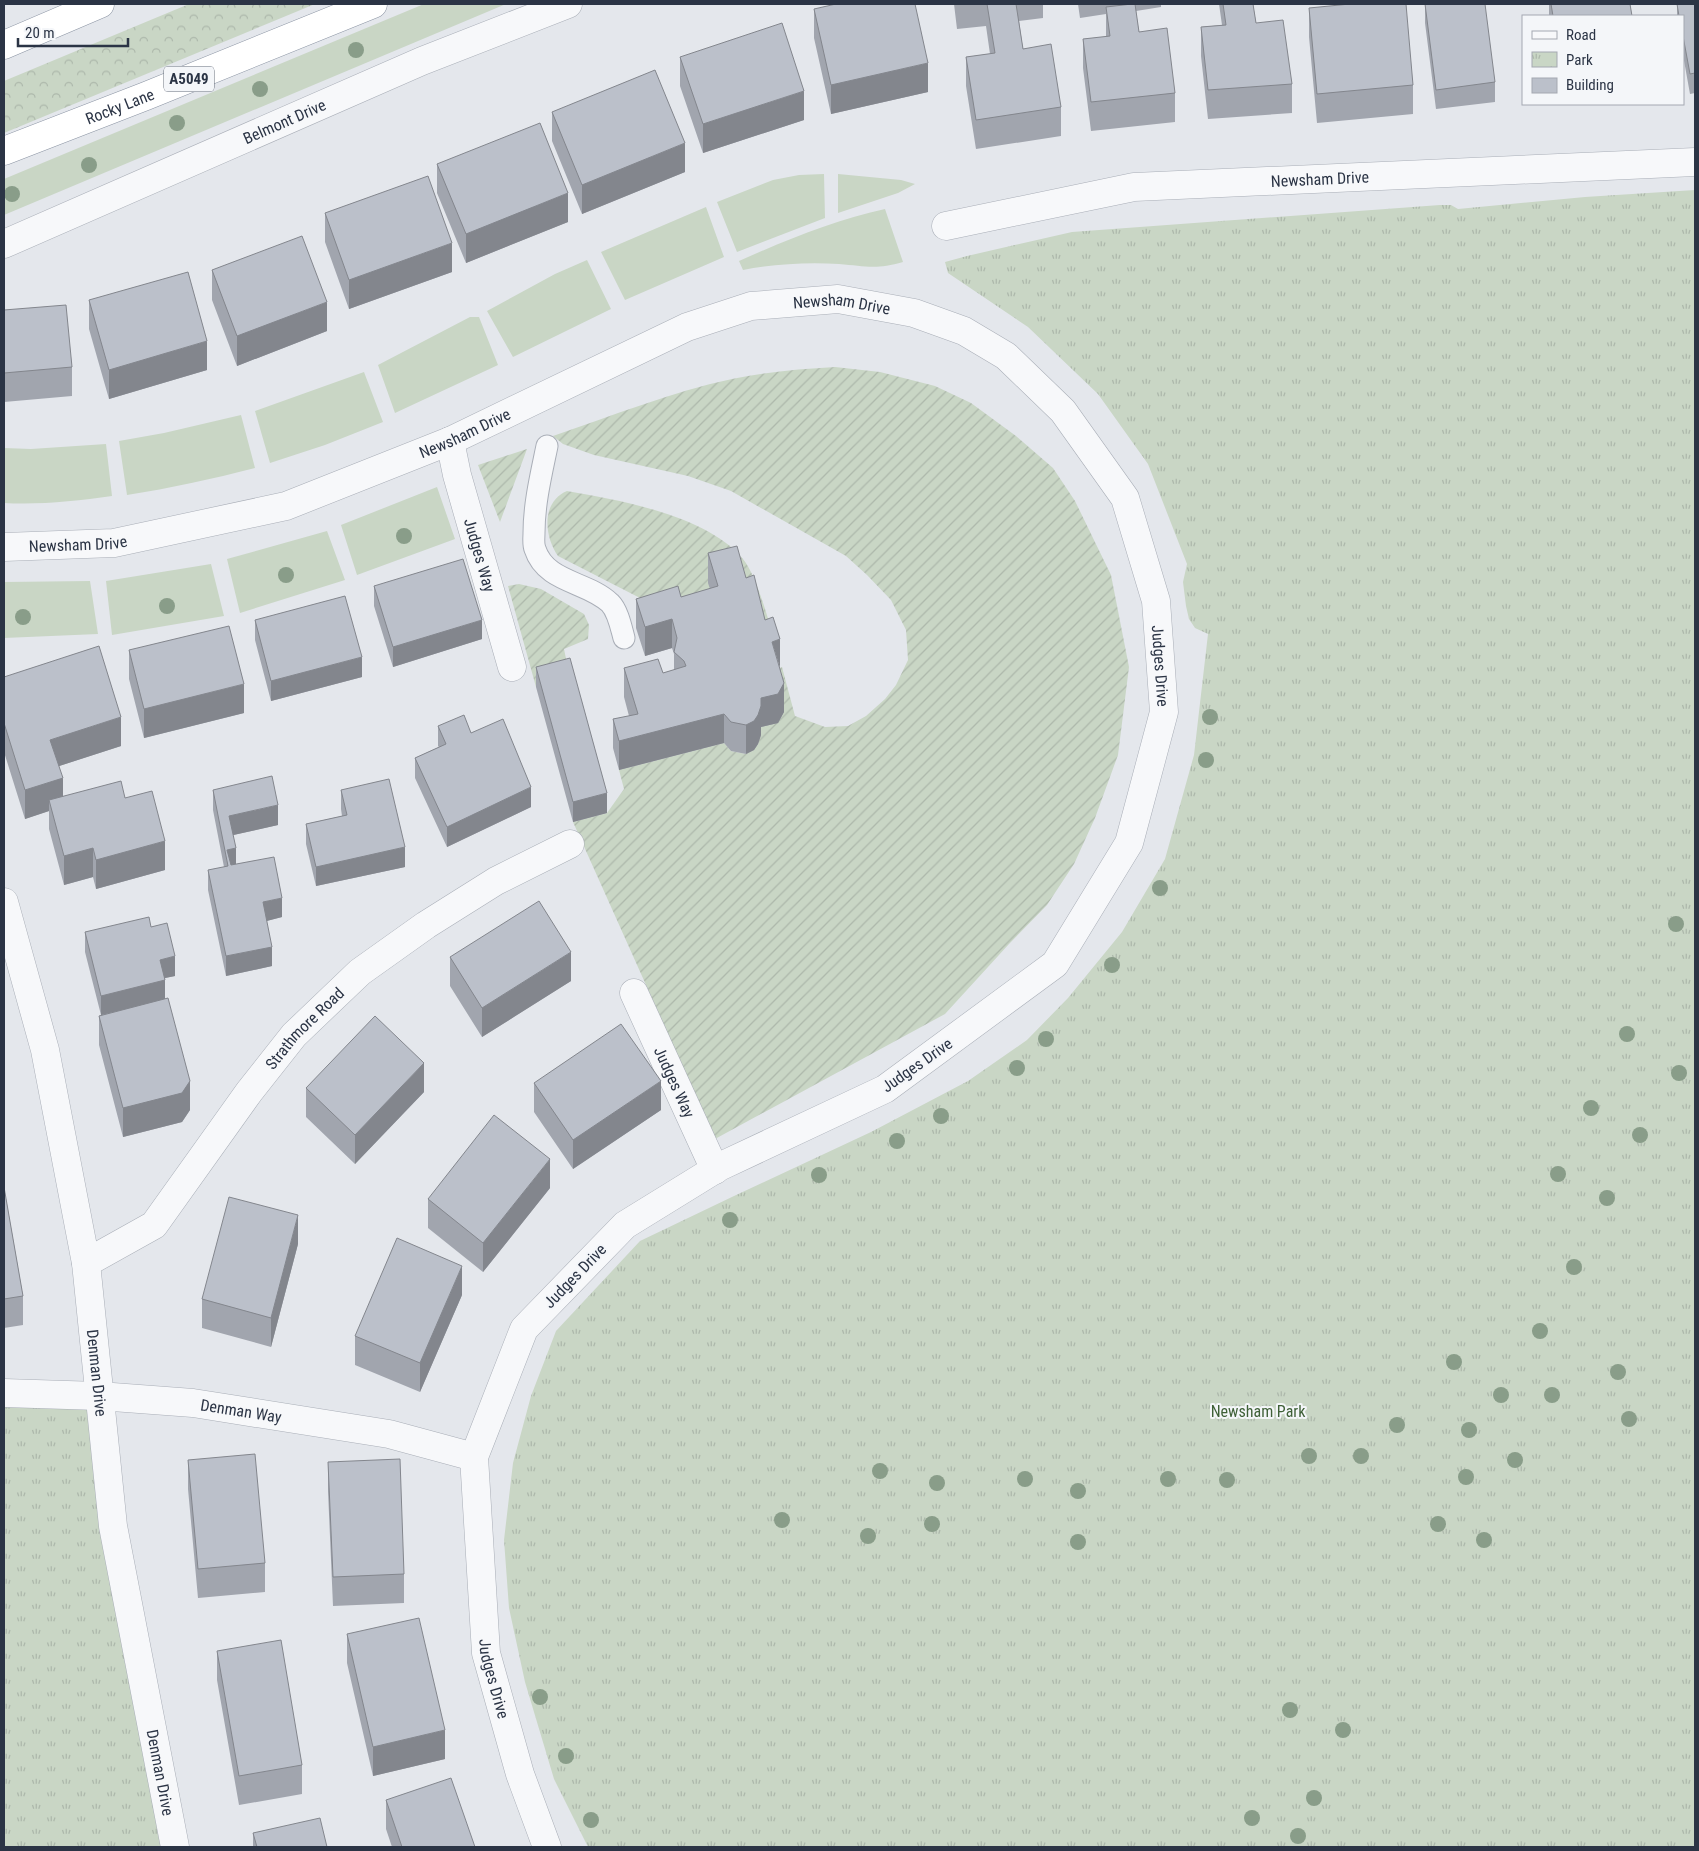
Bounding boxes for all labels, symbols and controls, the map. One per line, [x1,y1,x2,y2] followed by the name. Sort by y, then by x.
[18,15,128,47] scale bar
[1522,15,1684,105] legend
[25,24,55,42] text: 20 m
[1566,26,1596,44] text: Road
[1566,51,1593,69] text: Park
[164,66,214,92] road number: A5049
[1566,76,1614,94] text: Building
[83,84,157,128] street label: Rocky Lane
[240,95,328,148] street label: Belmont Drive
[1270,167,1369,190] street label: Newsham Drive
[792,289,892,318] street label: Newsham Drive
[416,404,513,462] street label: Newsham Drive
[460,516,500,594] street label: Judges Way
[29,531,129,556] street label: Newsham Drive
[1148,624,1173,707] street label: Judges Drive
[261,983,348,1073] street label: Strathmore Road
[878,1034,956,1096] street label: Judges Drive
[650,1044,699,1121] street label: Judges Way
[540,1240,610,1312] street label: Judges Drive
[83,1328,111,1417] street label: Denman Drive
[199,1395,283,1426] street label: Denman Way
[1211,1402,1306,1421] park label: Newsham Park
[476,1638,513,1721] street label: Judges Drive
[143,1728,178,1817] street label: Denman Drive

